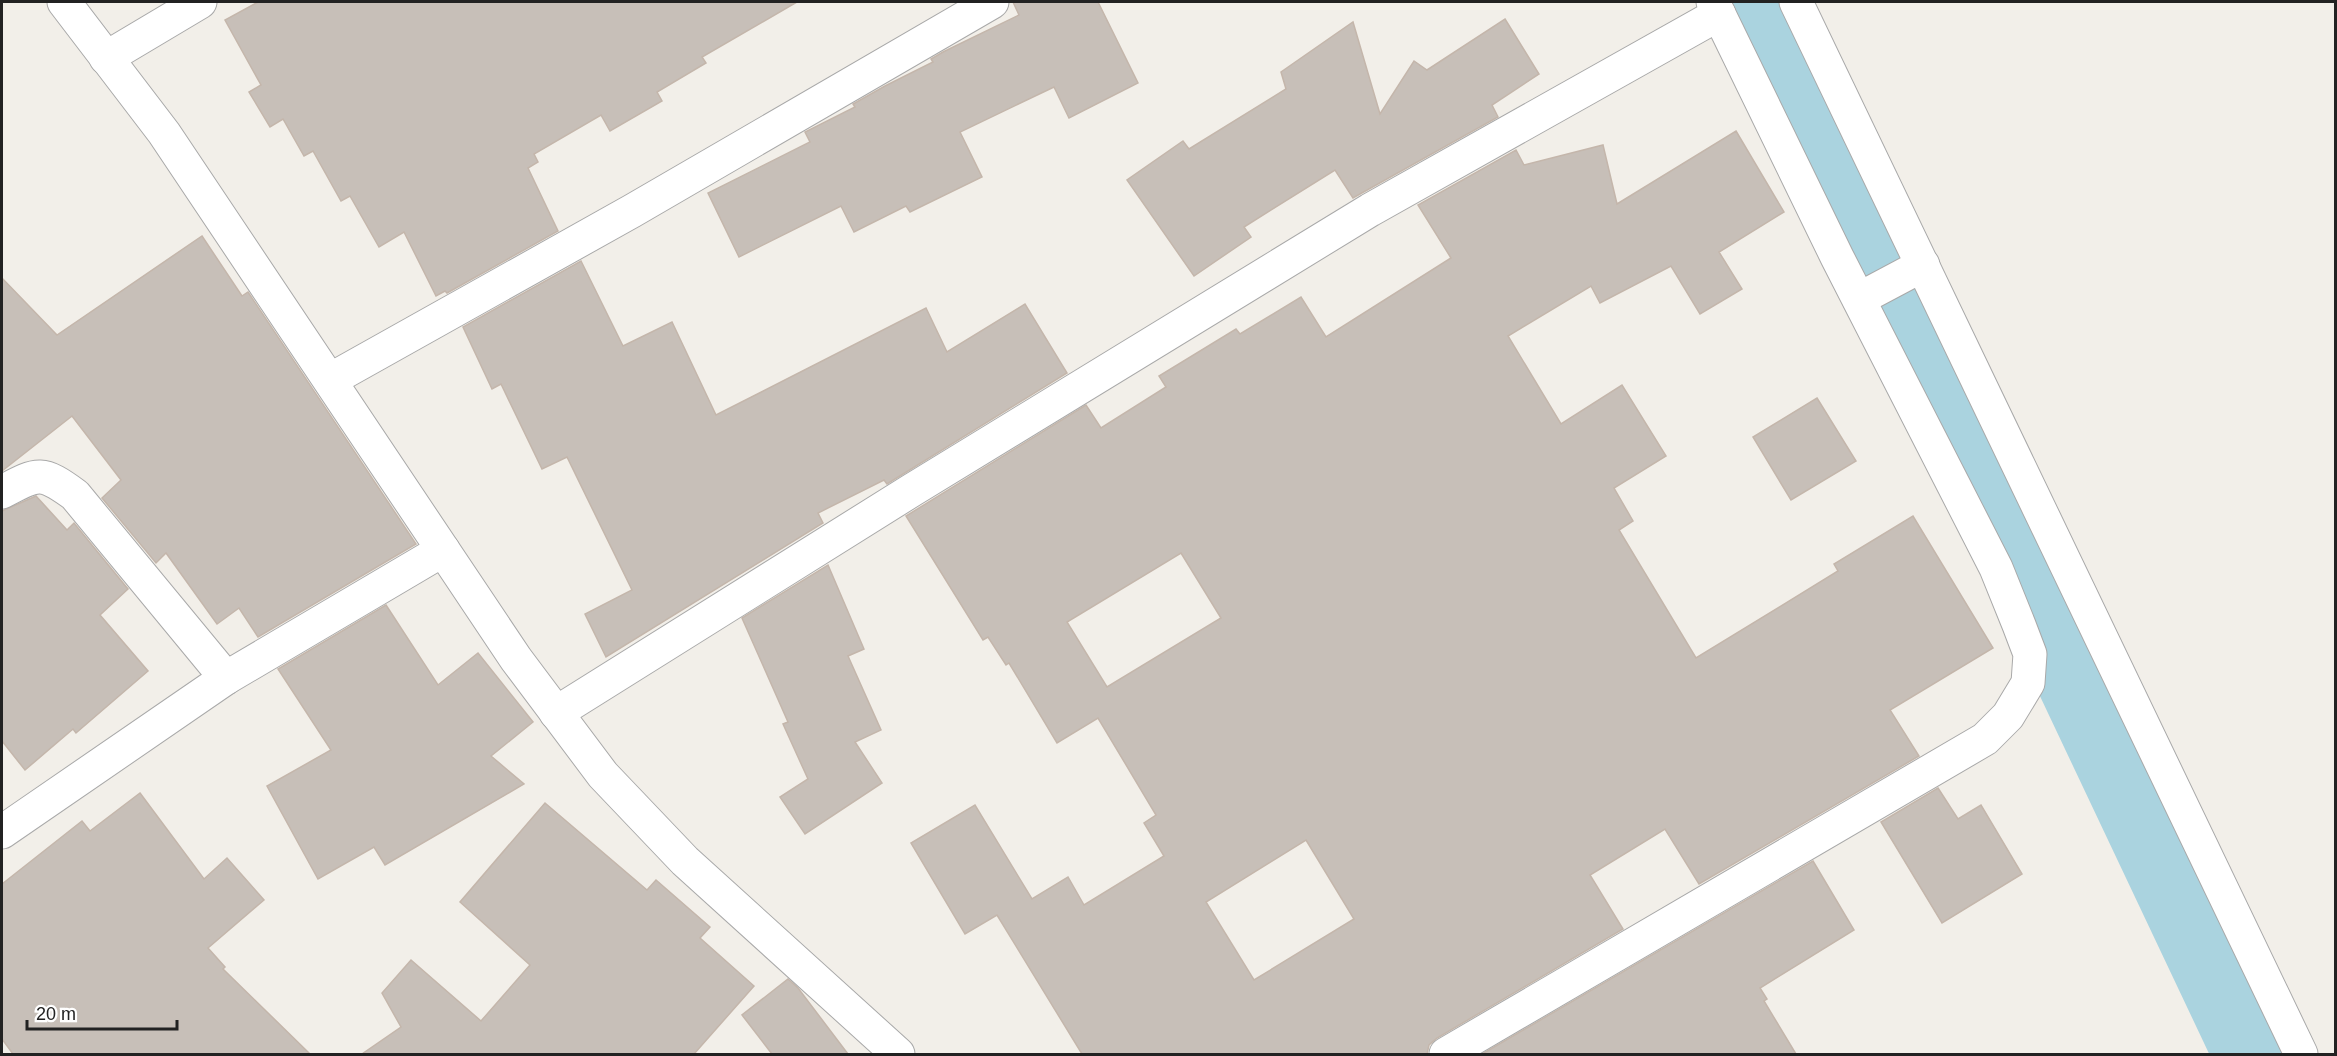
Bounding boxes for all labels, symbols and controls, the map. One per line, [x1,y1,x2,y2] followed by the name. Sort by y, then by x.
[27,993,177,1031] scale bar
[36,1004,76,1024] text: 20 m

